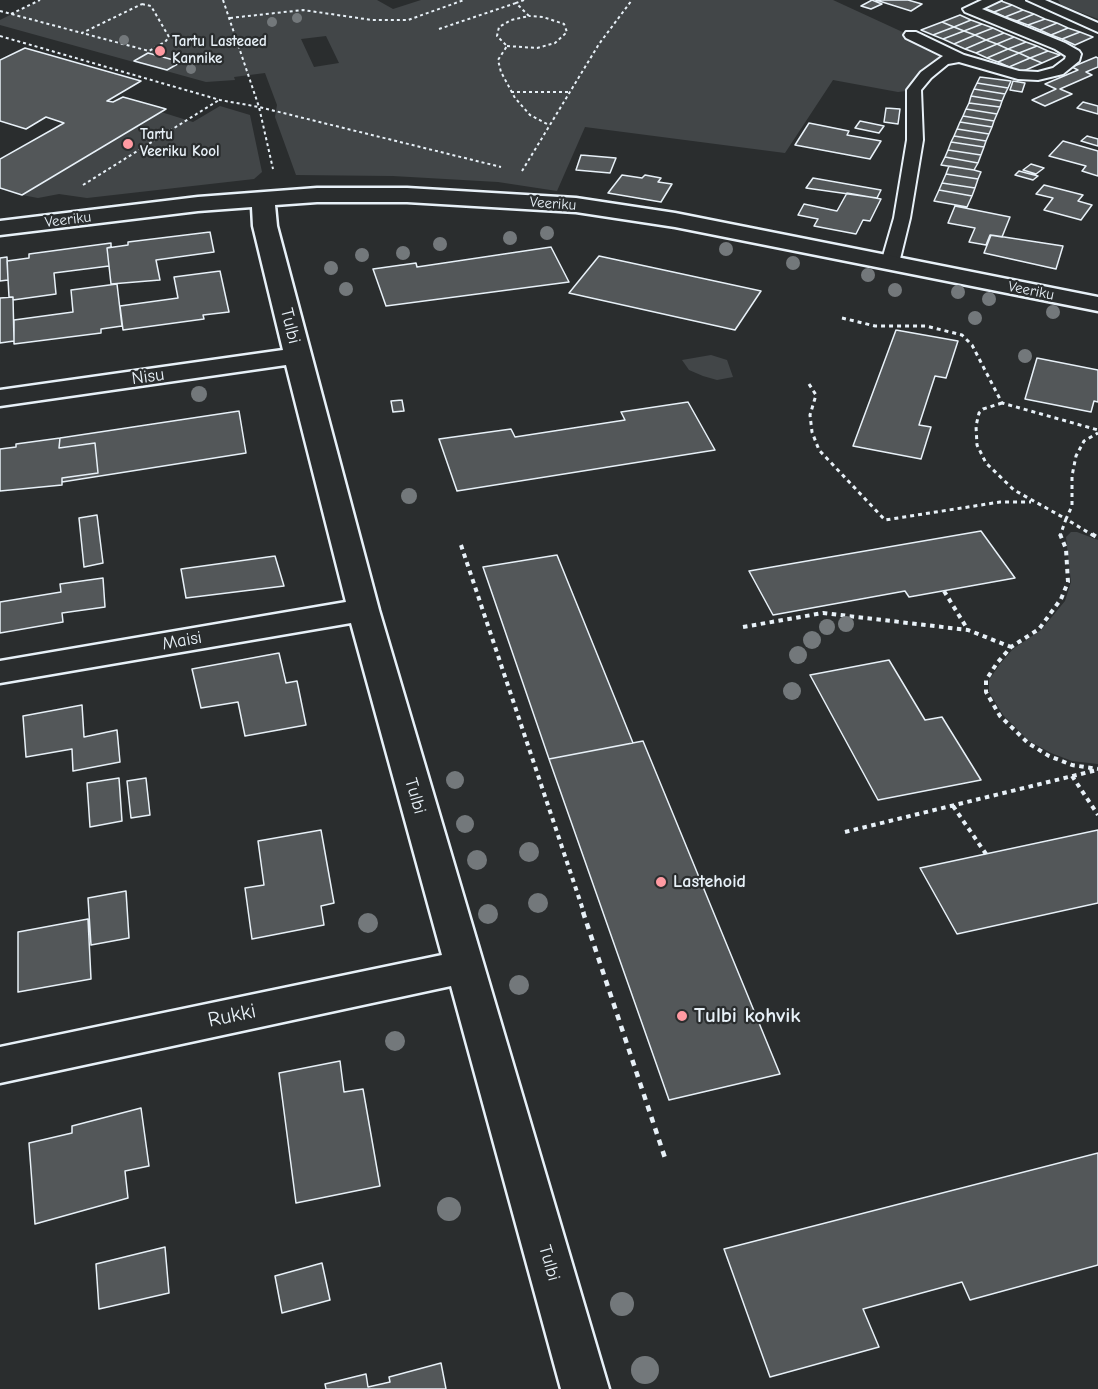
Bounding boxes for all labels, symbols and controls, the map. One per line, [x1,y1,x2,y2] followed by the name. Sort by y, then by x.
[172,33,267,68] place label: Tartu Lasteaed Kannike
[153,44,167,58] marker: Tartu Lasteaed Kannike
[140,126,219,161] place label: Tartu Veeriku Kool
[121,137,135,151] marker: Tartu Veeriku Kool
[529,193,577,215] street label: Veeriku
[44,208,92,232] street label: Veeriku
[1006,278,1056,304] street label: Veeriku
[275,306,305,346] street label: Tulbi
[130,364,166,390] street label: Nisu
[160,627,204,655] street label: Maisi
[400,776,430,816] street label: Tulbi
[673,871,746,893] place label: Lastehoid
[654,875,668,889] marker: Lastehoid
[206,999,258,1033] street label: Rukki
[694,1003,801,1029] place label: Tulbi kohvik
[675,1009,689,1023] marker: Tulbi kohvik
[534,1243,564,1283] street label: Tulbi

